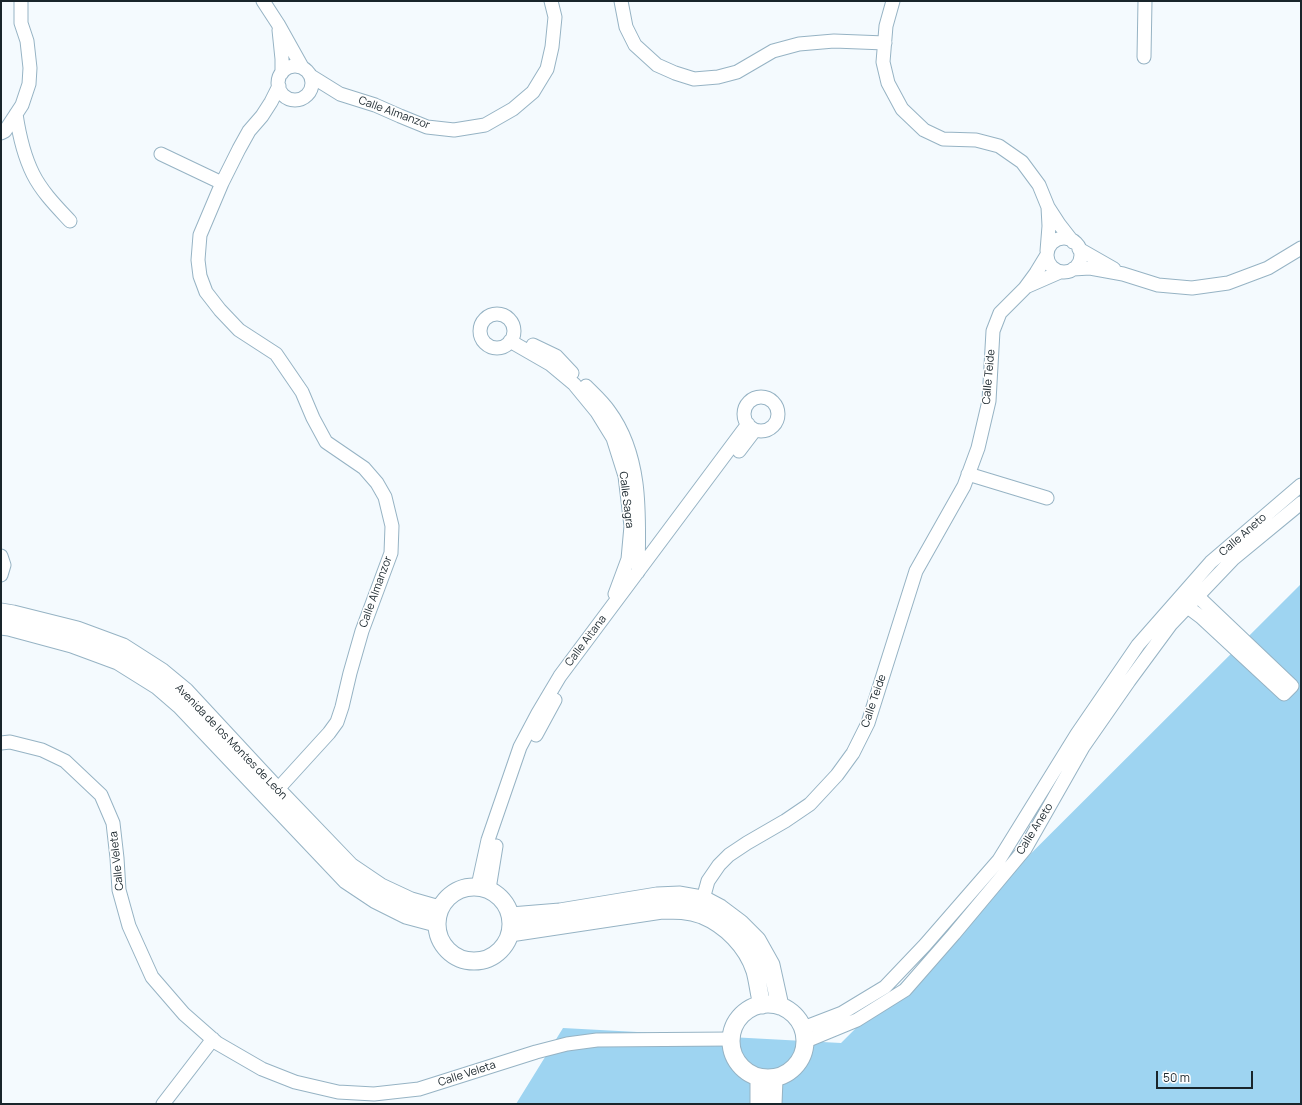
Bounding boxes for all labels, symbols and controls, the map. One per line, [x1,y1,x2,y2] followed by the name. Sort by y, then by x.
[356,94,432,132] street label: Calle Almanzor
[980,349,998,405] street label: Calle Teide
[616,471,636,529] street label: Calle Sagra
[1217,511,1269,559] street label: Calle Aneto
[357,554,395,630] street label: Calle Almanzor
[563,613,609,669] street label: Calle Aitana
[859,673,889,729] street label: Calle Teide
[172,682,290,802] street label: Avenida de los Montes de León
[1014,801,1056,857] street label: Calle Aneto
[107,831,127,891] street label: Calle Veleta
[437,1059,497,1089] street label: Calle Veleta
[1158,1063,1255,1089] scale bar
[1163,1069,1190,1086] text: 50 m

